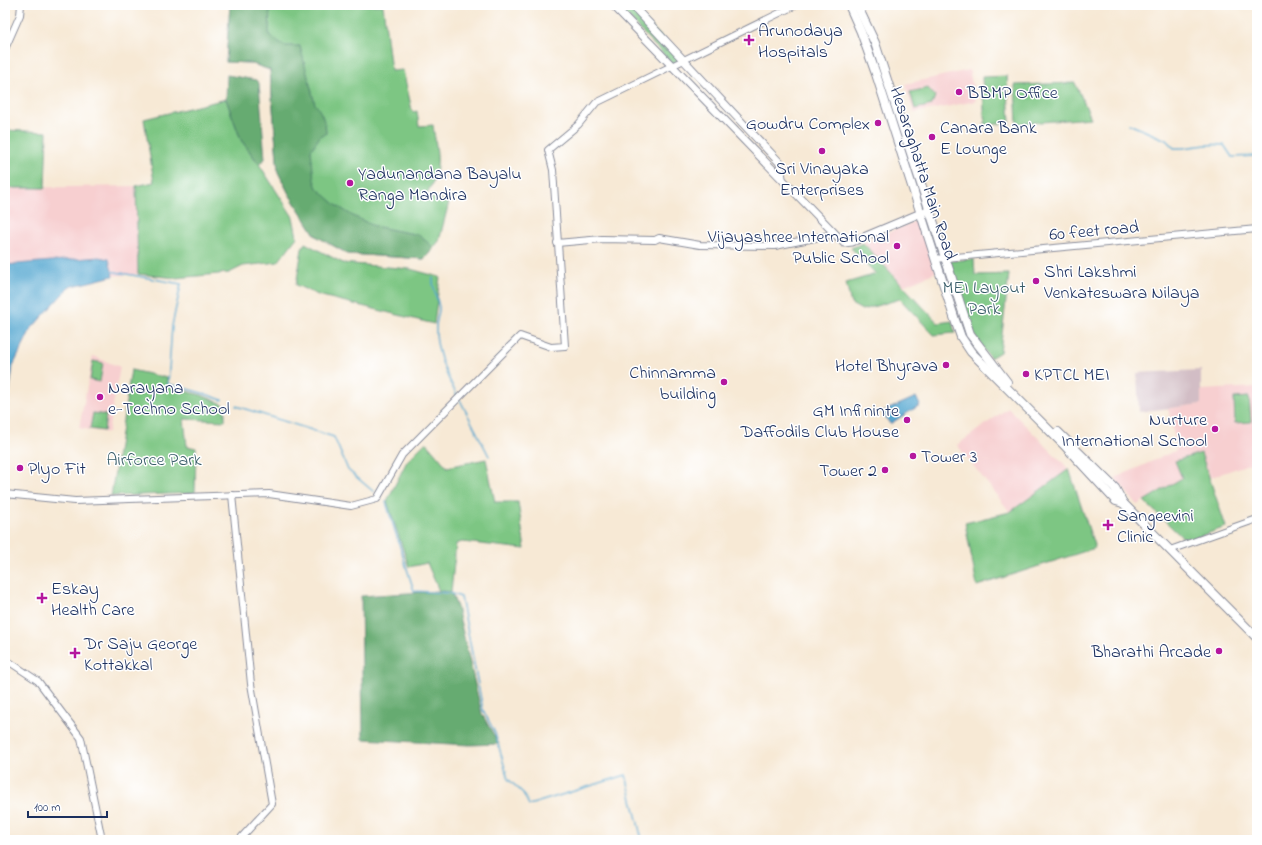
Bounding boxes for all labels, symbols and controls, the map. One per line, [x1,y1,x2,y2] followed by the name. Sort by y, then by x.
[758,19,843,66] place label: Arunodaya Hospitals
[743,34,755,46] marker: Arunodaya Hospitals
[966,81,1059,107] place label: BBMP Office
[881,83,962,264] street label: Hesaraghatta Main Road
[954,87,964,97] marker: BBMP Office
[746,112,870,138] place label: Gowdru Complex
[940,116,1037,164] place label: Canara Bank E Lounge
[873,118,883,128] marker: Gowdru Complex
[927,132,937,142] marker: Canara Bank E Lounge
[817,146,827,156] marker: Sri Vinayaka Enterprises
[775,157,869,204] place label: Sri Vinayaka Enterprises
[358,162,522,210] place label: Yadunandana Bayalu Ranga Mandira
[345,178,355,188] marker: Yadunandana Bayalu Ranga Mandira
[1048,215,1140,249] street label: 60 feet road
[707,225,889,272] place label: Vijayashree International Public School
[892,241,902,251] marker: Vijayashree International Public School
[1043,260,1199,307] place label: Shri Lakshmi Venkateswara Nilaya
[942,276,1026,323] park label: MEI Layout Park
[1031,276,1041,286] marker: Shri Lakshmi Venkateswara Nilaya
[835,354,938,380] place label: Hotel Bhyrava
[941,360,951,370] marker: Hotel Bhyrava
[629,361,716,409] place label: Chinnamma building
[1034,363,1110,389] place label: KPTCL MEI
[1021,369,1031,379] marker: KPTCL MEI
[108,376,230,423] place label: Narayana e-Techno School
[719,377,729,387] marker: Chinnamma building
[95,392,105,402] marker: Narayana e-Techno School
[739,399,900,446] place label: GM Infininte Daffodils Club House
[1062,408,1208,455] place label: Nurture International School
[902,415,912,425] marker: GM Infininte Daffodils Club House
[1210,424,1220,434] marker: Nurture International School
[921,445,977,471] place label: Tower 3
[106,448,202,474] park label: Airforce Park
[908,451,918,461] marker: Tower 3
[28,457,86,483] place label: Plyo Fit
[819,459,877,485] place label: Tower 2
[15,463,25,473] marker: Plyo Fit
[880,465,890,475] marker: Tower 2
[1117,504,1194,551] place label: Sangeevini Clinic
[1102,519,1114,531] marker: Sangeevini Clinic
[51,577,136,624] place label: Eskay Health Care
[36,592,48,604] marker: Eskay Health Care
[83,632,198,679] place label: Dr Saju George Kottakkal
[1090,640,1212,666] place label: Bharathi Arcade
[1214,646,1224,656] marker: Bharathi Arcade
[69,647,81,659] marker: Dr Saju George Kottakkal
[28,793,107,819] scale bar
[34,799,61,817] text: 100 m

